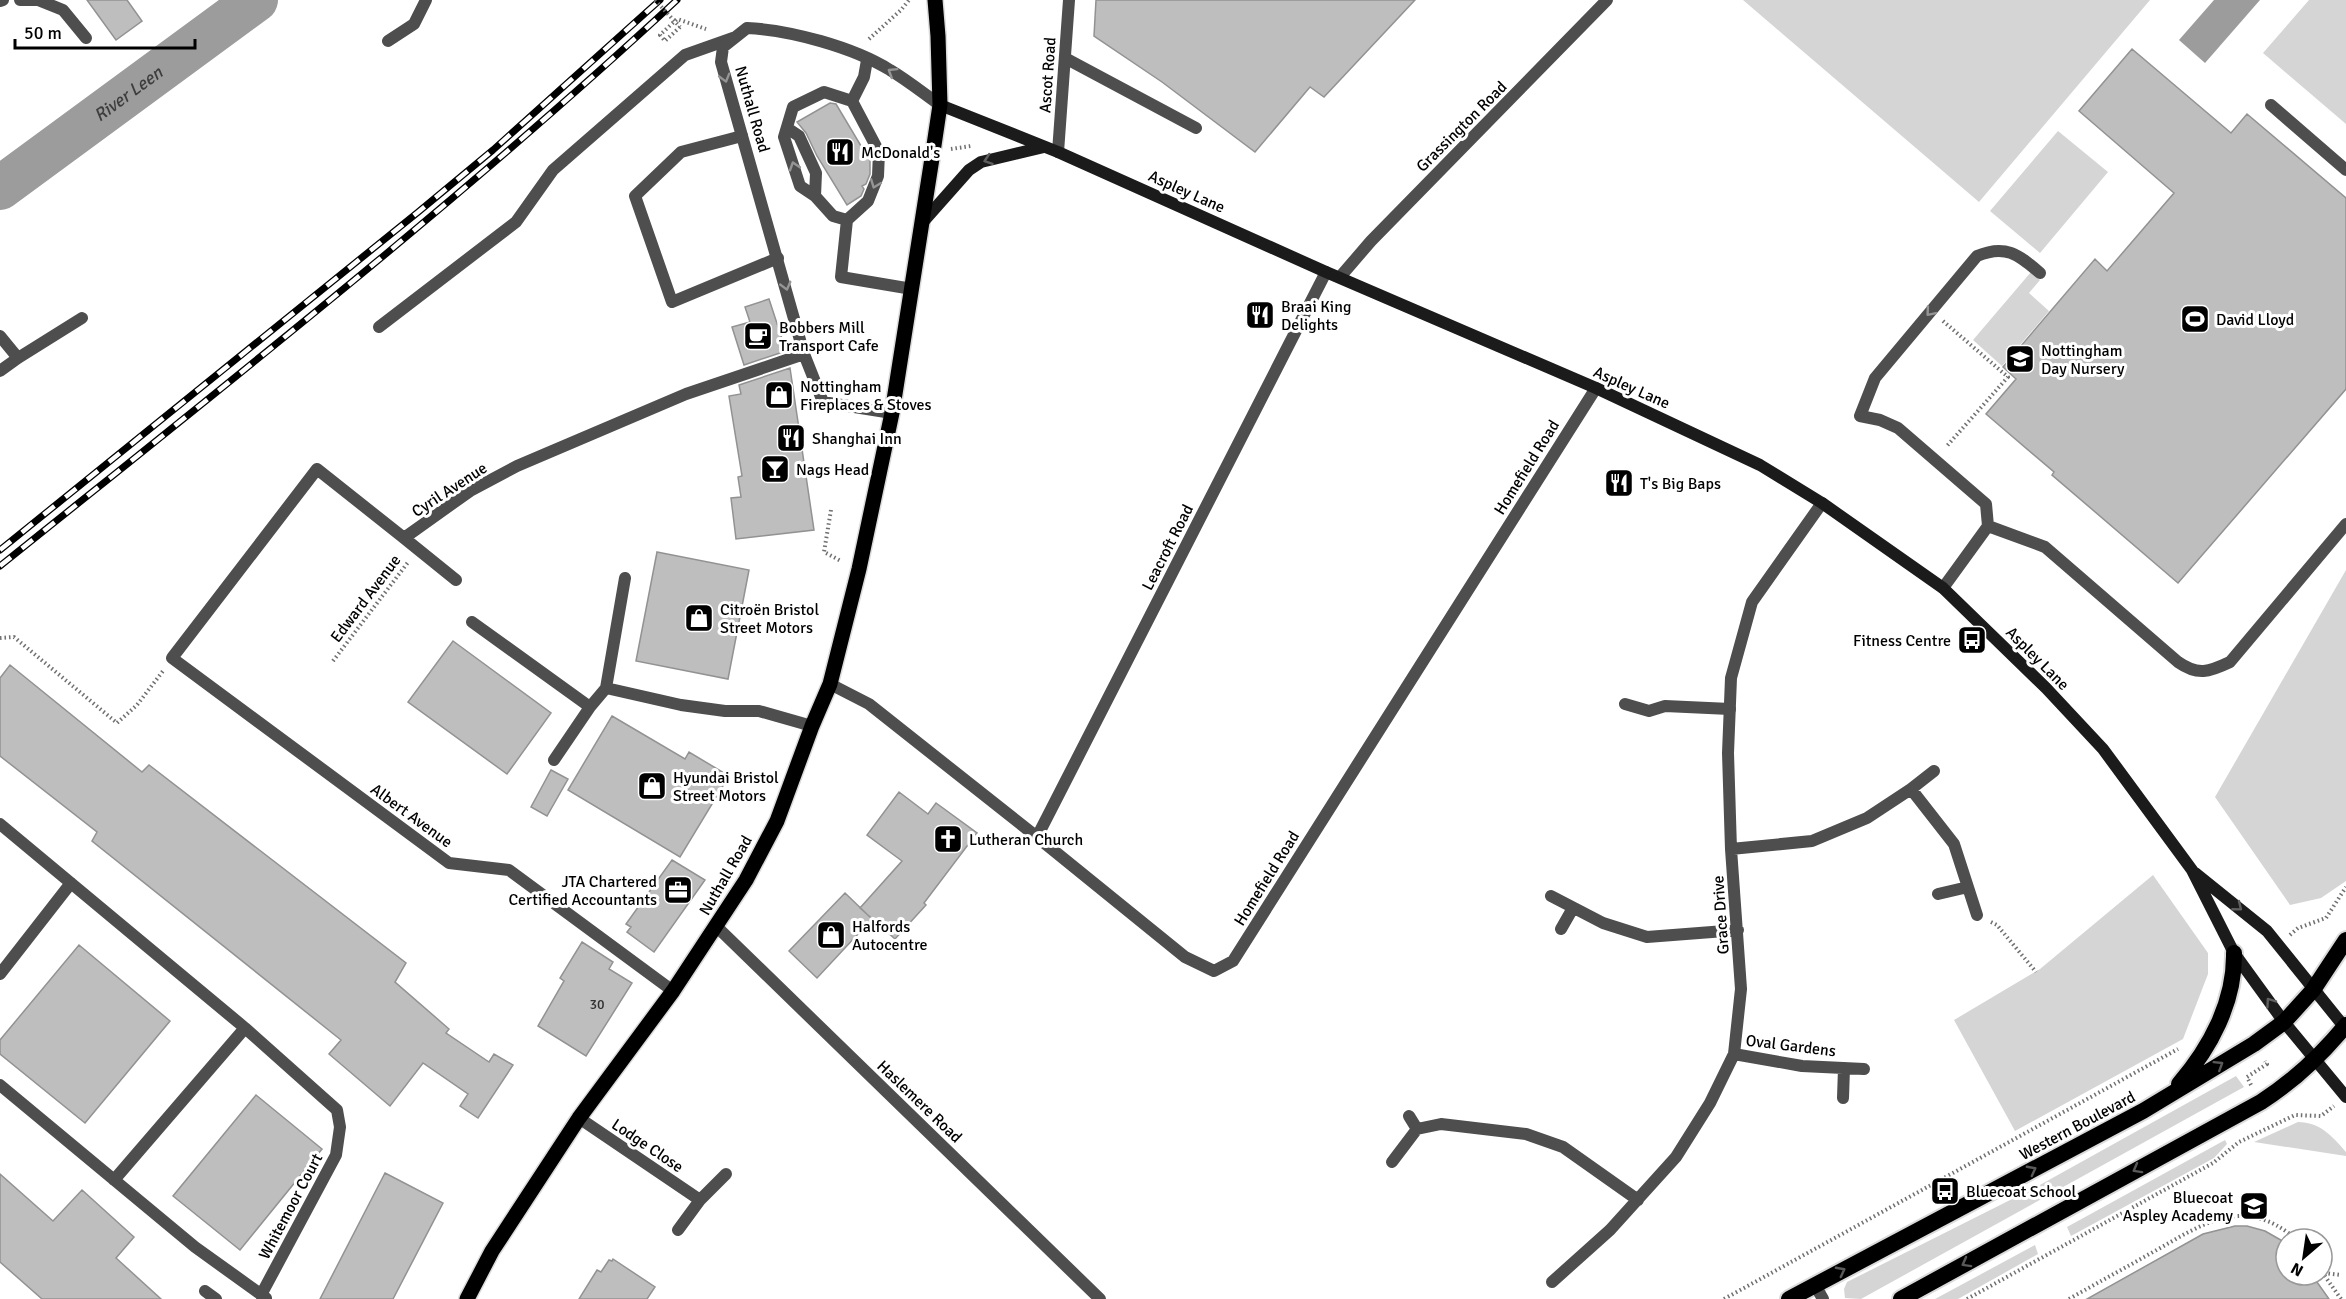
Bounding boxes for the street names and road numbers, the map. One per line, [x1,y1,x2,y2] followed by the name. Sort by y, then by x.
[1035,37,1061,114] street label: Ascot Road
[730,64,774,155] street label: Nuthall Road
[1412,77,1511,176] street label: Grassington Road
[1145,166,1228,218] street label: Aspley Lane
[1590,362,1673,414] street label: Aspley Lane
[1490,416,1564,519] street label: Homefield Road
[408,458,491,522] street label: Cyril Avenue
[1138,501,1198,594] street label: Leacroft Road
[326,551,405,646] street label: Edward Avenue
[2001,623,2073,695] street label: Aspley Lane
[367,779,456,852] street label: Albert Avenue
[1230,827,1304,930] street label: Homefield Road
[695,832,757,919] street label: Nuthall Road
[1708,875,1734,955] street label: Grace Drive
[1745,1031,1837,1061] street label: Oval Gardens
[873,1056,966,1147] street label: Haslemere Road
[2016,1087,2139,1165] street label: Western Boulevard
[608,1115,687,1177] street label: Lodge Close
[255,1150,327,1263] street label: Whitemoor Court

